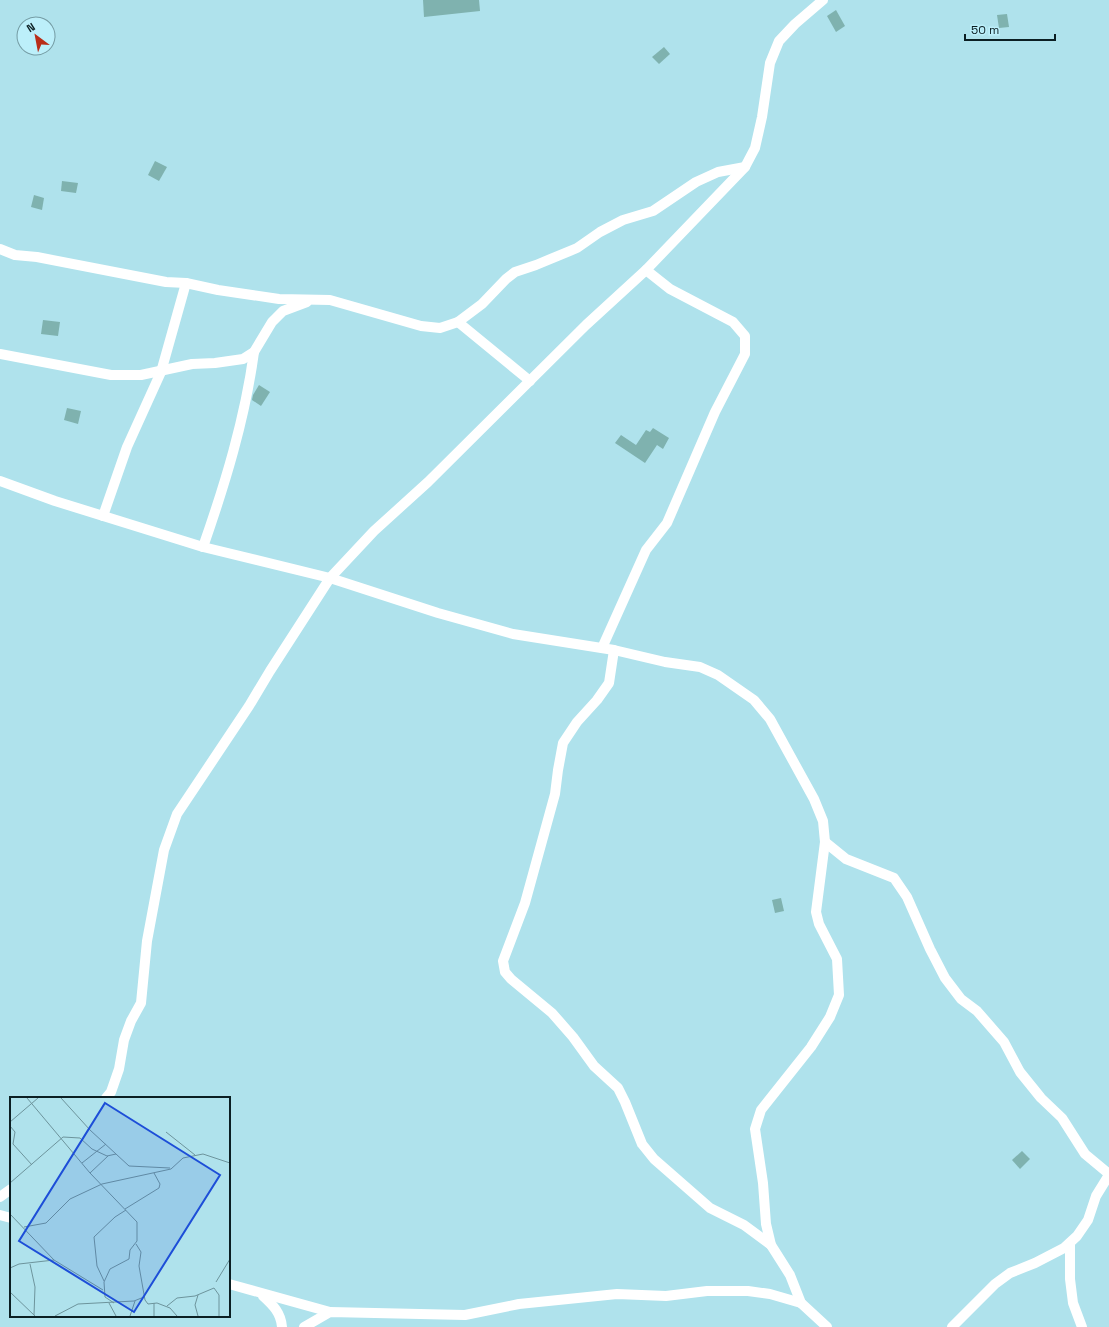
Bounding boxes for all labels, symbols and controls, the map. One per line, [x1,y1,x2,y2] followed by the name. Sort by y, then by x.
[16,16,56,56] north arrow
[965,16,1055,42] scale bar
[24,20,38,35] text: N
[971,22,999,38] text: 50 m
[10,1097,230,1317] inset map

